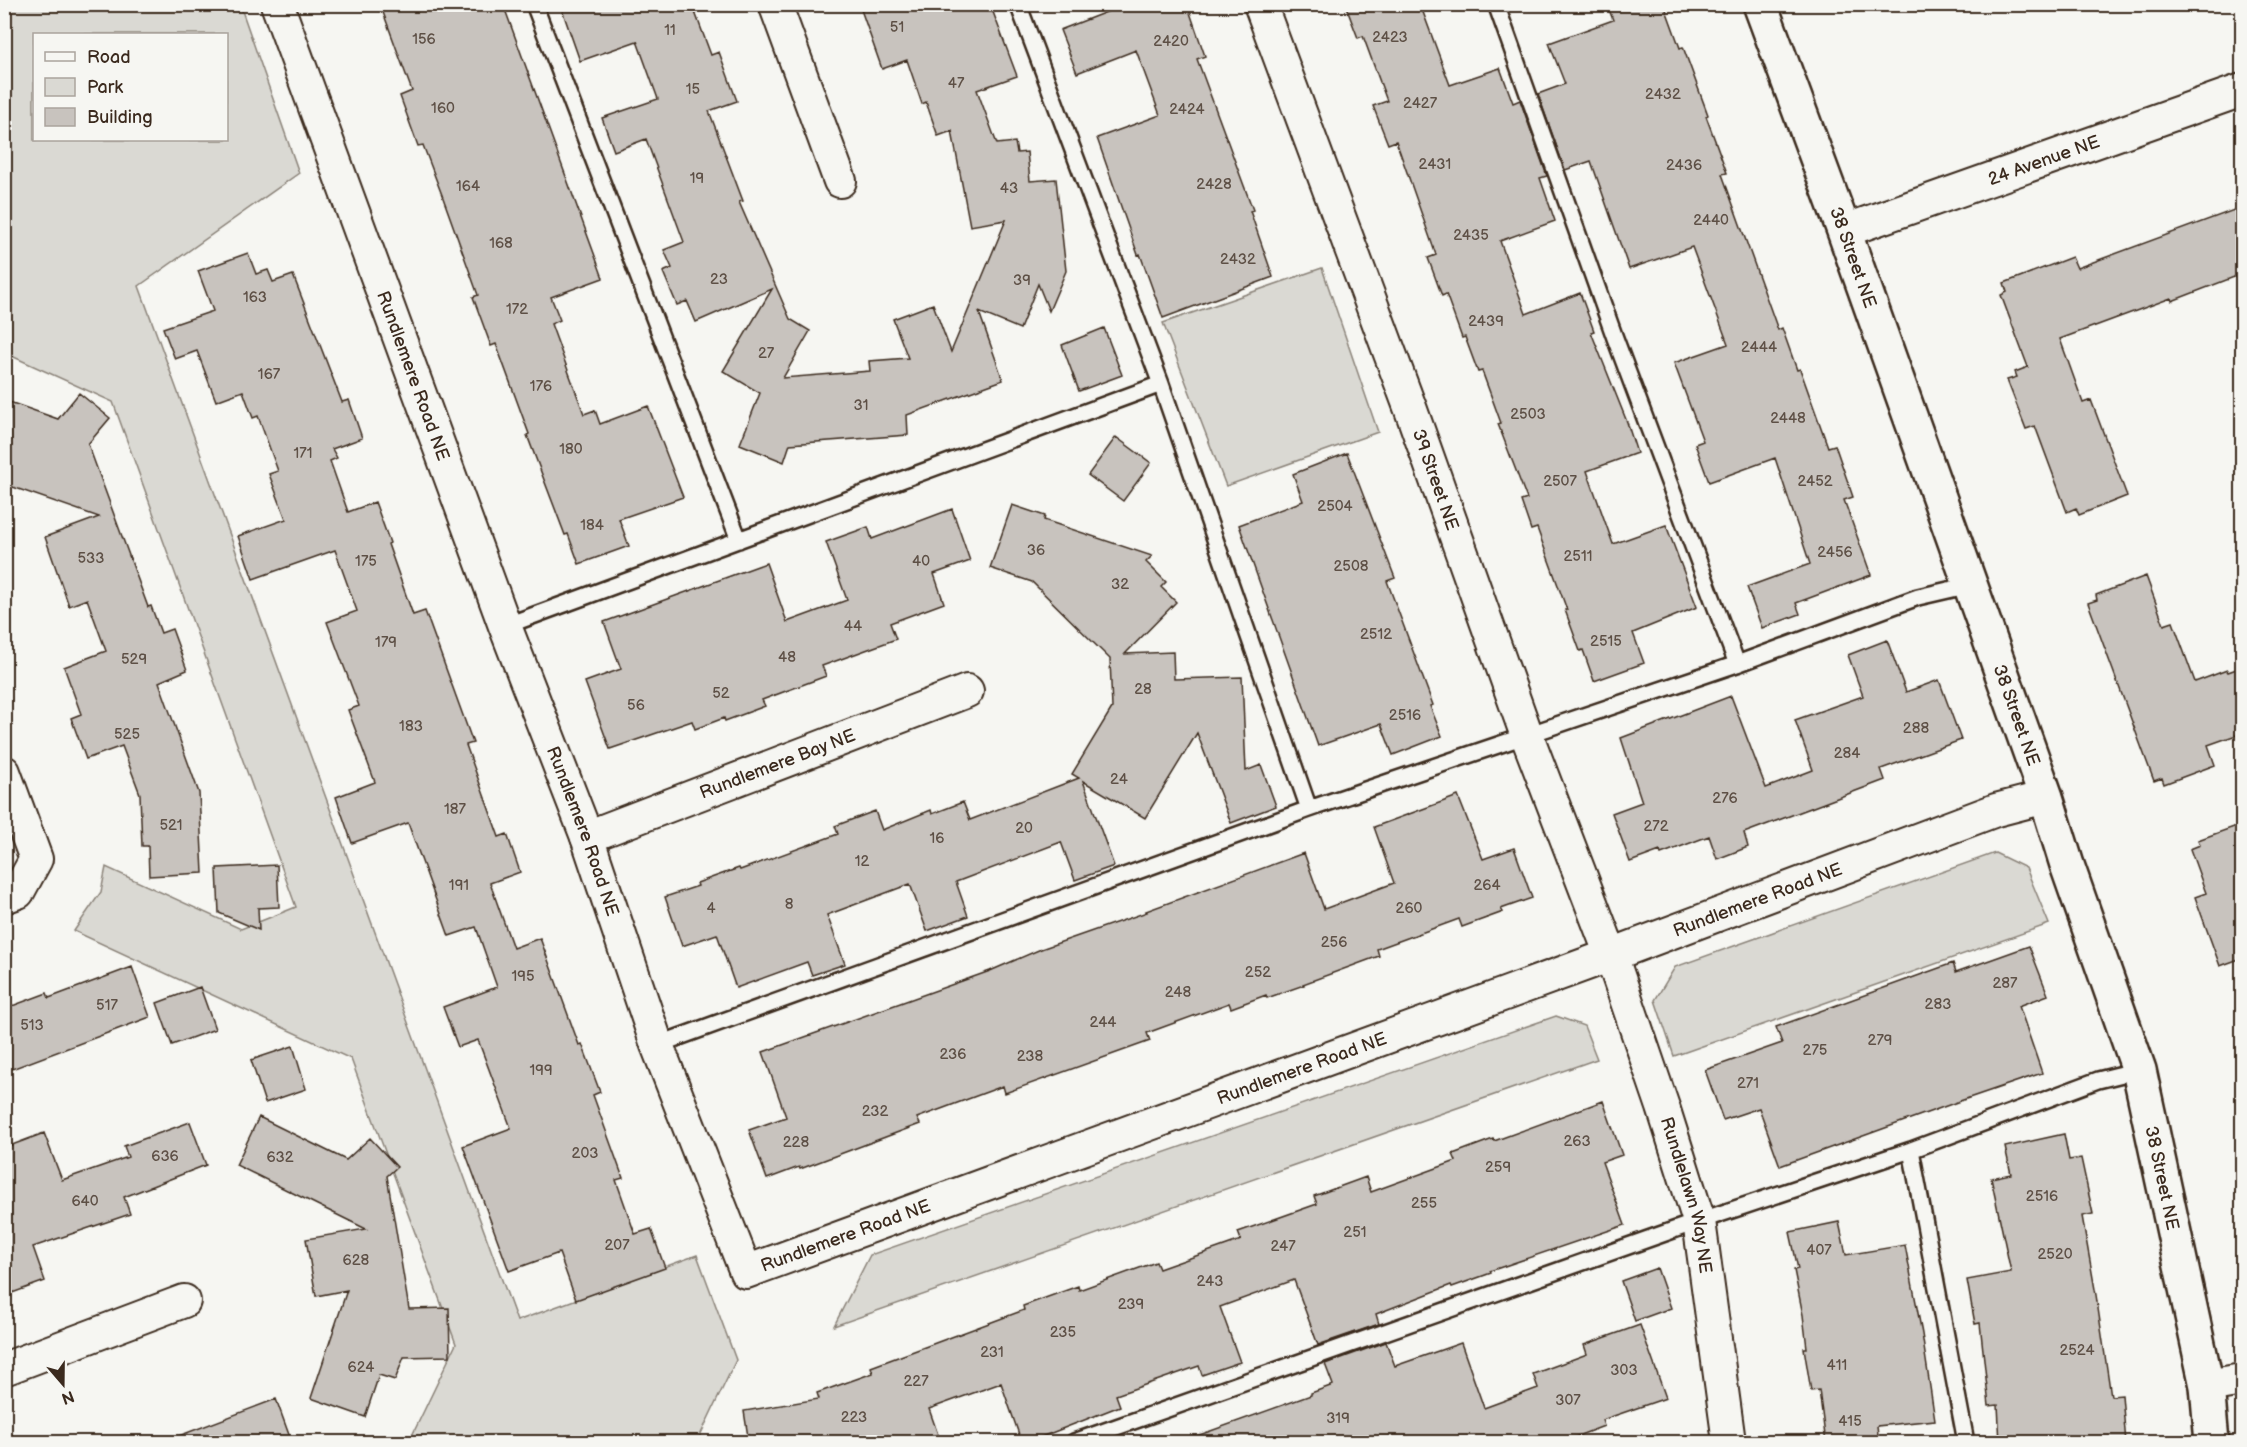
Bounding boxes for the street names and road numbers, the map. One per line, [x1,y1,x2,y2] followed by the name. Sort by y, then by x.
[1985,131,2103,190] street label: 24 Avenue NE
[1825,204,1881,311] street label: 38 Street NE
[372,288,454,464] street label: Rundlemere Road NE
[1408,426,1463,533] street label: 39 Street NE
[1989,662,2044,769] street label: 38 Street NE
[697,725,859,804] street label: Rundlemere Bay NE
[542,744,623,919] street label: Rundlemere Road NE
[1670,859,1845,942] street label: Rundlemere Road NE
[1214,1028,1390,1109] street label: Rundlemere Road NE
[1656,1114,1716,1275] street label: Rundlelawn Way NE
[2140,1124,2183,1232] street label: 38 Street NE
[758,1195,933,1277] street label: Rundlemere Road NE

